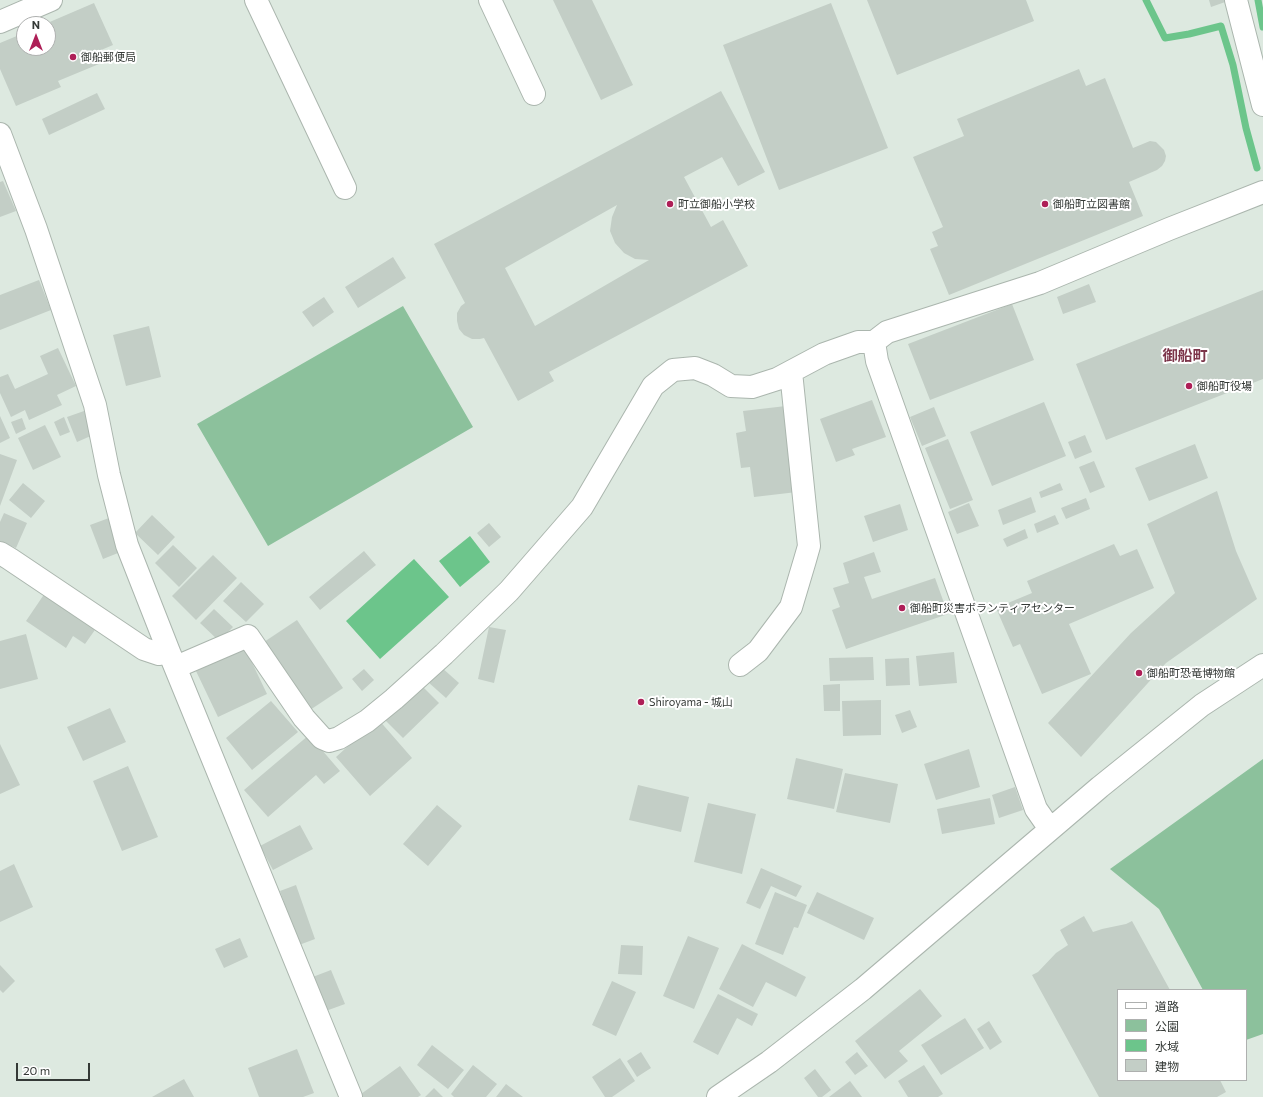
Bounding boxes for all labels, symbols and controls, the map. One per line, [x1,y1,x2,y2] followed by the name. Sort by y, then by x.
[16,16,56,56] north arrow
[32,18,40,31] text: N
[81,50,136,64] place label: 御船郵便局
[68,52,78,62] marker: 御船郵便局
[678,197,755,211] place label: 町立御船小学校
[1053,197,1130,211] place label: 御船町立図書館
[665,199,675,209] marker: 町立御船小学校
[1040,199,1050,209] marker: 御船町立図書館
[1163,347,1207,365] district label: 御船町
[1197,379,1252,393] place label: 御船町役場
[1184,381,1194,391] marker: 御船町役場
[910,601,1075,615] place label: 御船町災害ボランティアセンター
[897,603,907,613] marker: 御船町災害ボランティアセンター
[1147,666,1235,680] place label: 御船町恐竜博物館
[1134,668,1144,678] marker: 御船町恐竜博物館
[649,695,733,709] place label: Shiroyama - 城山
[636,697,646,707] marker: Shiroyama - 城山
[1117,989,1247,1081] legend
[1155,999,1179,1013] text: 道路
[1155,1019,1179,1033] text: 公園
[1155,1039,1179,1053] text: 水域
[18,1055,92,1081] scale bar
[1155,1059,1179,1073] text: 建物
[23,1063,50,1077] text: 20 m

